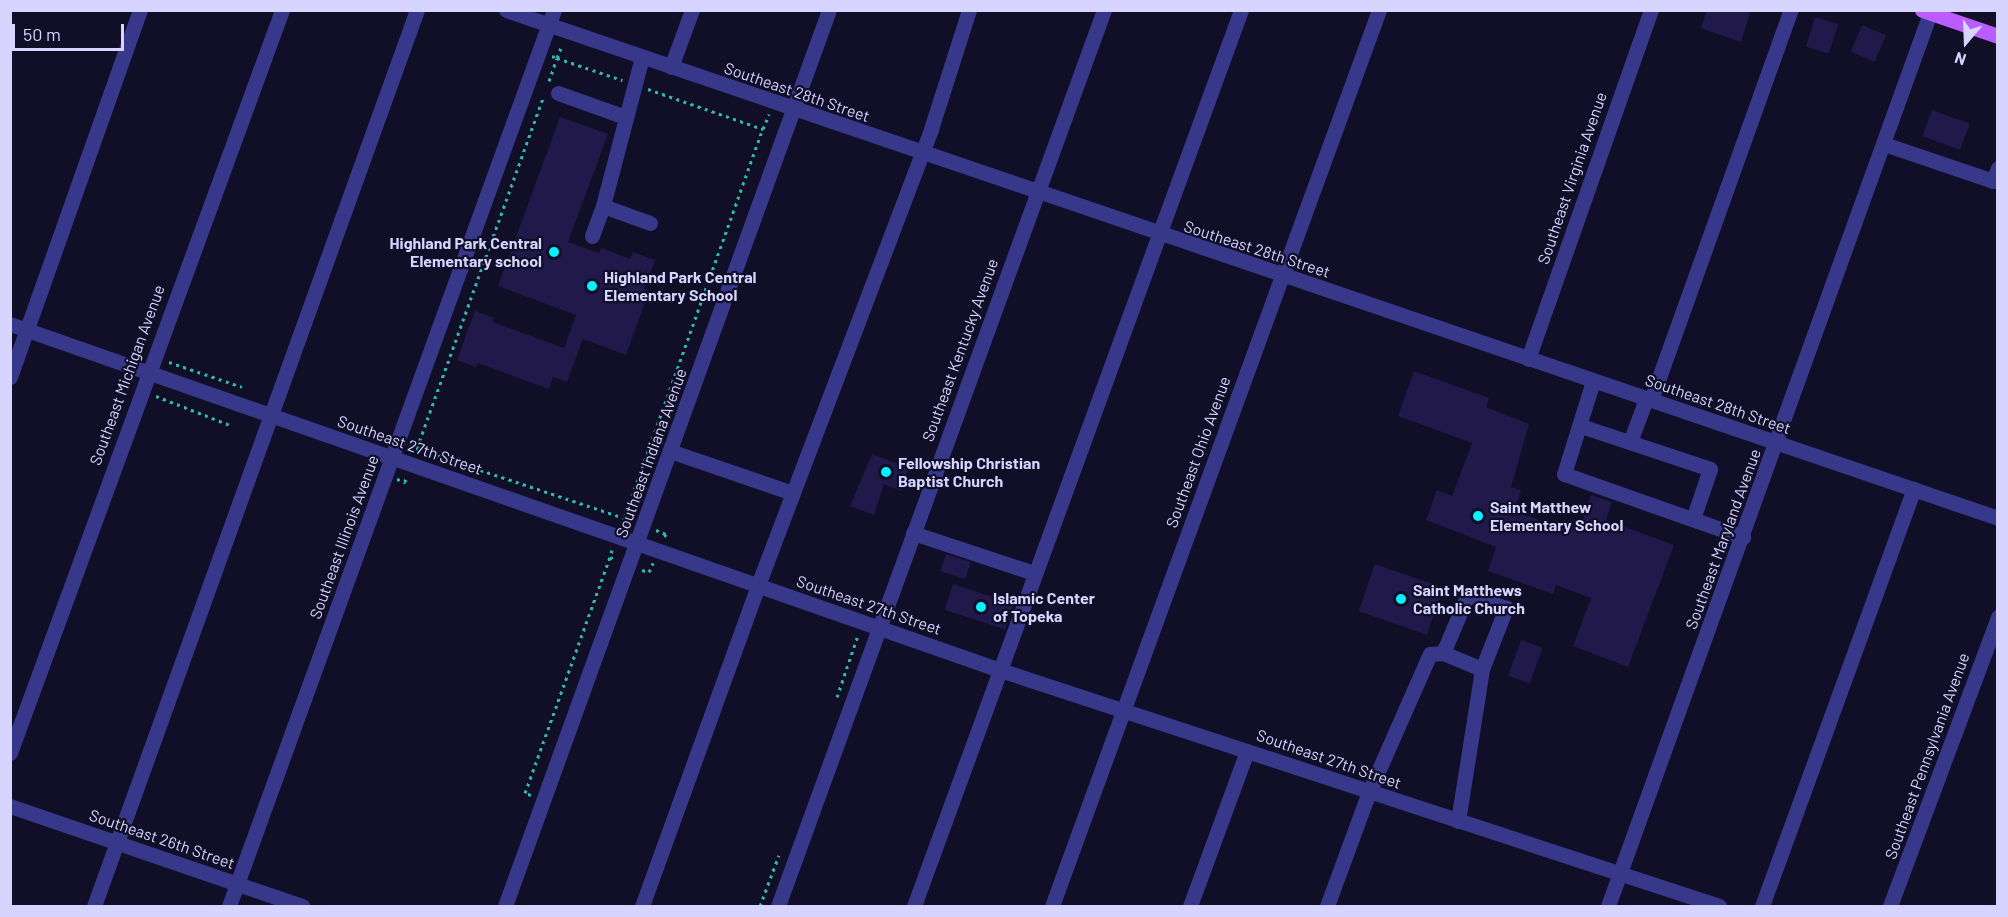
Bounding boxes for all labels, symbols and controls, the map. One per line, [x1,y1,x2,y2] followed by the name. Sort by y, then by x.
[15,12,128,50] scale bar
[1936,12,1996,72] north arrow
[23,23,61,45] text: 50 m
[1952,49,1968,70] text: N
[722,58,872,126] street label: Southeast 28th Street
[1533,89,1611,267] street label: Southeast Virginia Avenue
[1181,216,1333,282] street label: Southeast 28th Street
[390,233,542,271] place label: Highland Park Central Elementary school
[547,245,561,259] marker: Highland Park Central Elementary school
[918,256,1002,444] street label: Southeast Kentucky Avenue
[604,267,756,305] place label: Highland Park Central Elementary School
[585,279,599,293] marker: Highland Park Central Elementary School
[85,282,169,468] street label: Southeast Michigan Avenue
[611,366,691,540] street label: Southeast Indiana Avenue
[1643,370,1793,438] street label: Southeast 28th Street
[1162,374,1234,530] street label: Southeast Ohio Avenue
[335,411,485,479] street label: Southeast 27th Street
[1681,446,1765,632] street label: Southeast Maryland Avenue
[305,452,383,622] street label: Southeast Illinois Avenue
[898,453,1040,491] place label: Fellowship Christian Baptist Church
[879,465,893,479] marker: Fellowship Christian Baptist Church
[1490,497,1623,535] place label: Saint Matthew Elementary School
[1471,509,1485,523] marker: Saint Matthew Elementary School
[794,571,944,639] street label: Southeast 27th Street
[1413,580,1525,618] place label: Saint Matthews Catholic Church
[993,588,1095,626] place label: Islamic Center of Topeka
[1394,592,1408,606] marker: Saint Matthews Catholic Church
[974,600,988,614] marker: Islamic Center of Topeka
[1881,650,1973,862] street label: Southeast Pennsylvania Avenue
[1254,725,1404,793] street label: Southeast 27th Street
[87,805,237,873] street label: Southeast 26th Street

